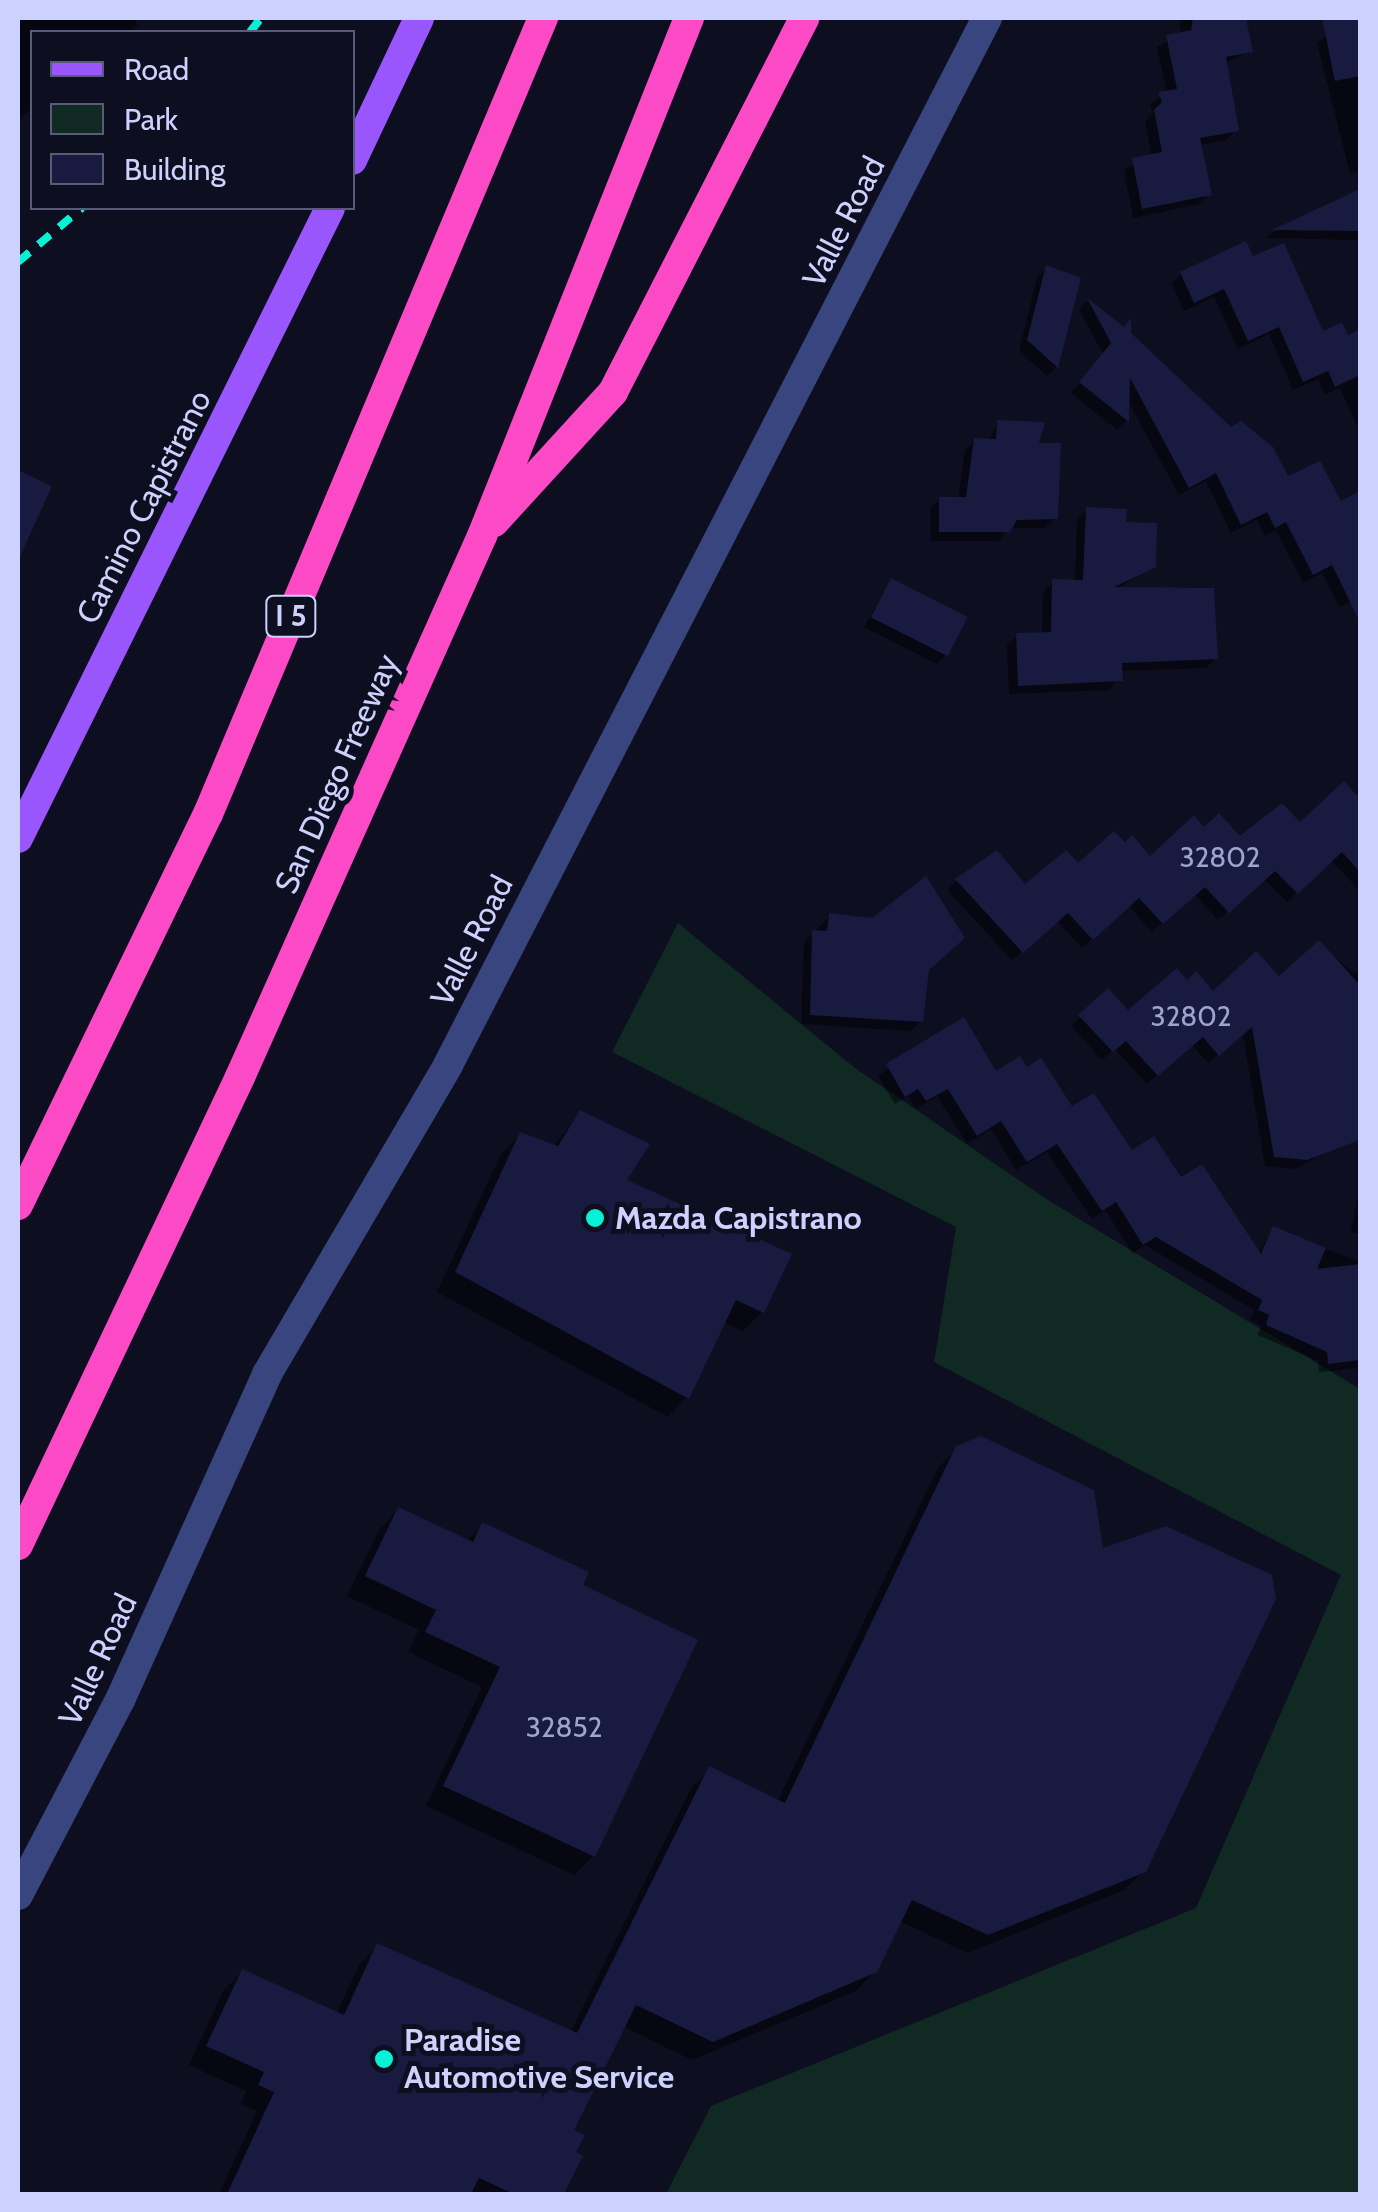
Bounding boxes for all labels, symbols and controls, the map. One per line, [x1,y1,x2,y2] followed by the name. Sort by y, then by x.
[30,30,355,210] legend
[124,51,189,88] text: Road
[124,101,178,138] text: Park
[795,150,893,294] street label: Valle Road
[124,151,226,188] text: Building
[69,384,219,630] street label: Camino Capistrano
[264,591,318,641] road number: I 5
[267,648,407,900] street label: San Diego Freeway
[1179,840,1261,874] house number: 32802
[423,869,521,1013] street label: Valle Road
[1150,999,1232,1033] house number: 32802
[615,1199,862,1237] place label: Mazda Capistrano
[584,1207,606,1229] marker: Mazda Capistrano
[51,1588,145,1732] street label: Valle Road
[526,1710,602,1744] house number: 32852
[404,2022,674,2097] place label: Paradise Automotive Service
[373,2048,395,2070] marker: Paradise Automotive Service

